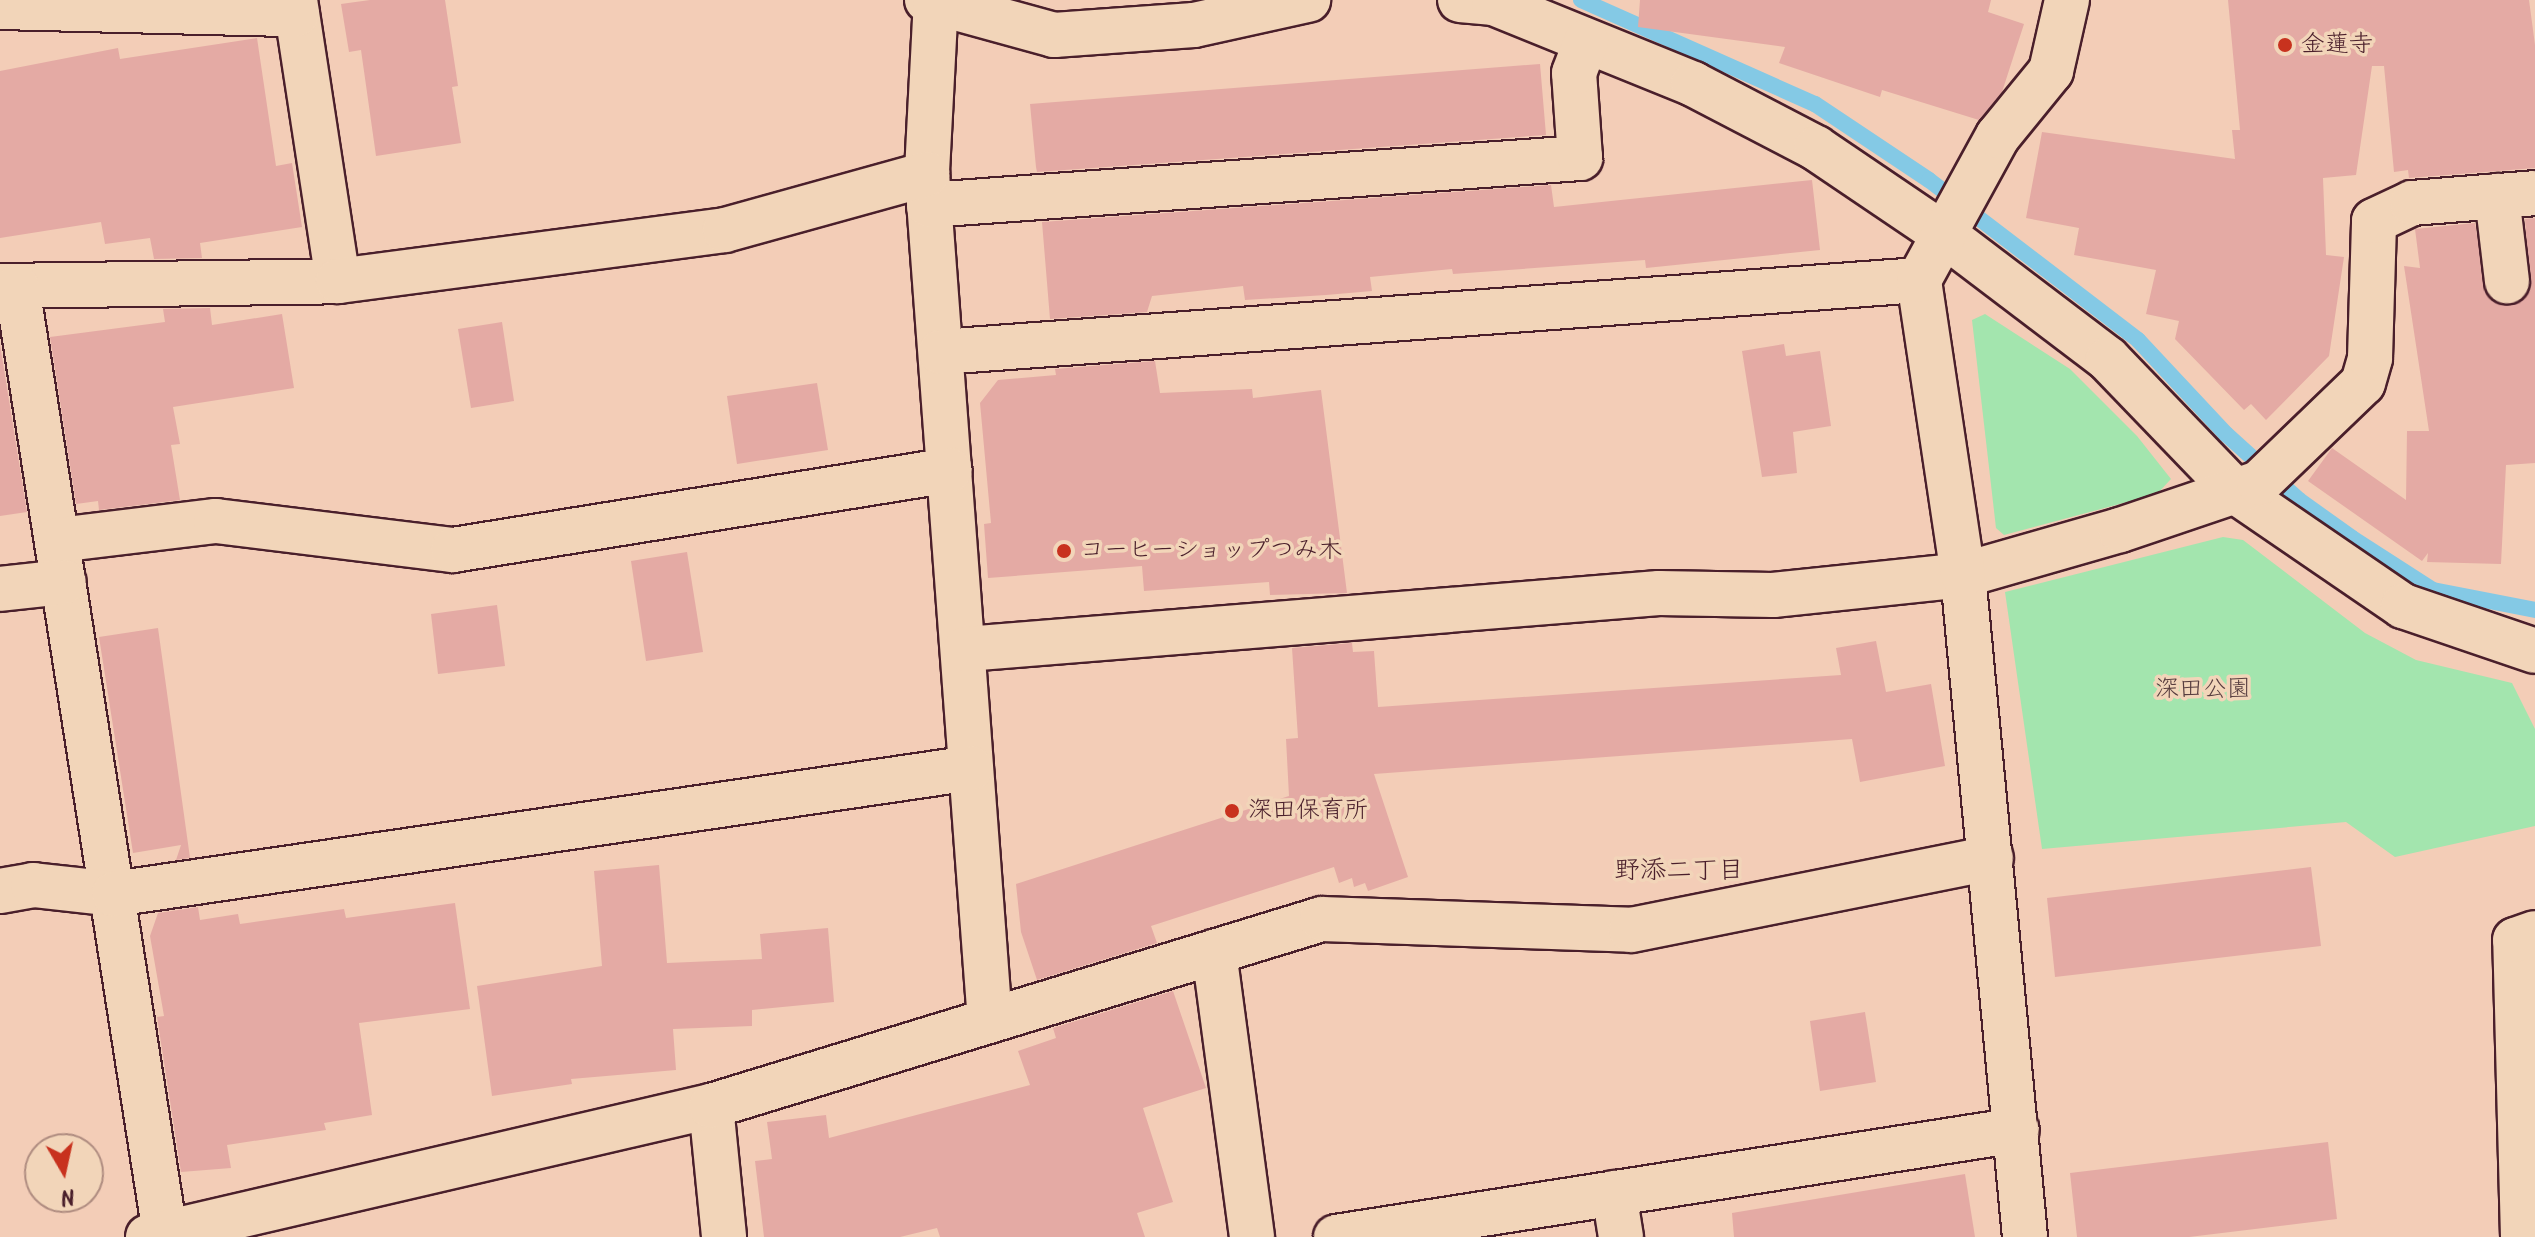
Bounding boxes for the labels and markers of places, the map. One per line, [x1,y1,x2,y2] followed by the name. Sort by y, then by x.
[2301,31,2373,59] place label: 金蓮寺
[2276,36,2294,54] marker: 金蓮寺
[1080,537,1343,565] place label: コーヒーショップつみ木
[1055,542,1073,560] marker: コーヒーショップつみ木
[1248,797,1368,825] place label: 深田保育所
[1223,802,1241,820] marker: 深田保育所

